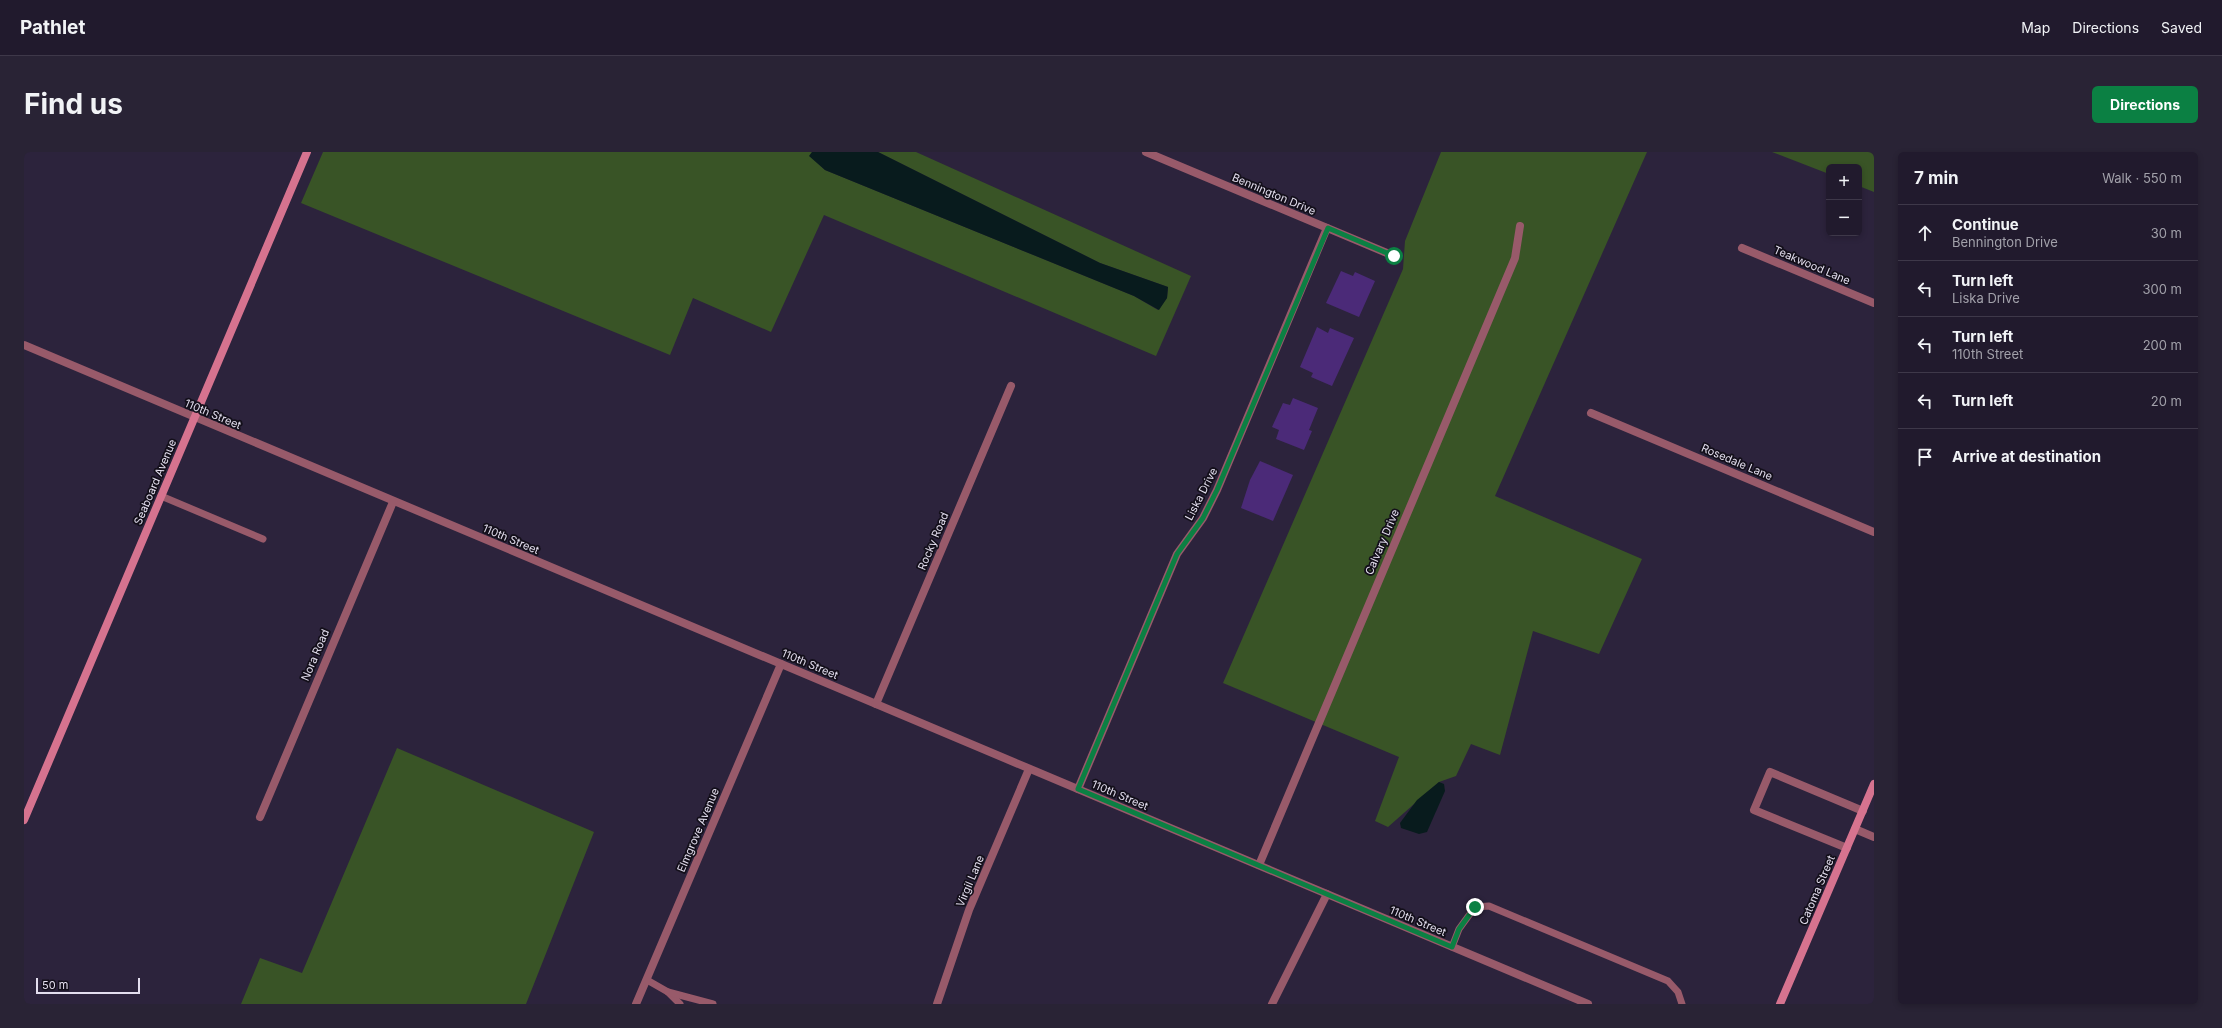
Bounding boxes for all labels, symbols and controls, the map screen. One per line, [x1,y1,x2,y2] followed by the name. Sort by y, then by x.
[20,16,85,39] text: Pathlet
[2021,19,2050,36] text: Map
[2072,19,2139,36] text: Directions
[2161,19,2202,36] text: Saved
[2092,86,2198,123] button: Directions
[24,87,123,121] text: Find us
[1826,164,1862,236] map controls
[1826,164,1862,200] button: +
[1914,168,1959,188] text: 7 min
[1230,170,1318,218] street label: Bennington Drive
[2102,170,2182,186] text: Walk · 550 m
[1826,200,1862,236] button: −
[1952,215,2019,234] text: Continue
[1914,222,1936,244] icon: ahead
[2151,225,2182,241] text: 30 m
[1952,234,2058,250] text: Bennington Drive
[1771,243,1853,287] street label: Teakwood Lane
[1385,247,1403,265] route start
[1952,271,2013,290] text: Turn left
[1914,278,1936,300] icon: left
[2143,281,2182,297] text: 300 m
[1952,290,2020,306] text: Liska Drive
[1952,327,2013,346] text: Turn left
[1914,334,1936,356] icon: left
[2143,337,2182,353] text: 200 m
[1952,346,2023,362] text: 110th Street
[1914,390,1936,412] icon: left
[1952,391,2013,410] text: Turn left
[2151,393,2182,409] text: 20 m
[183,396,244,432] street label: 110th Street
[131,437,179,527] street label: Seaboard Avenue
[1699,441,1775,483] street label: Rosedale Lane
[1914,446,1936,468] icon: arrive
[1952,447,2101,466] text: Arrive at destination
[1182,465,1220,523] street label: Liska Drive
[1362,507,1402,577] street label: Calvary Drive
[915,510,951,572] street label: Rocky Road
[481,521,542,557] street label: 110th Street
[298,627,332,683] street label: Nora Road
[780,646,841,682] street label: 110th Street
[1090,777,1151,813] street label: 110th Street
[674,786,722,874] street label: Elmgrove Avenue
[953,853,987,909] street label: Virgil Lane
[1796,853,1838,927] street label: Catoma Street
[1466,898,1484,916] route end
[1388,903,1449,939] street label: 110th Street
[36,976,140,995] scale bar
[42,978,68,992] text: 50 m

